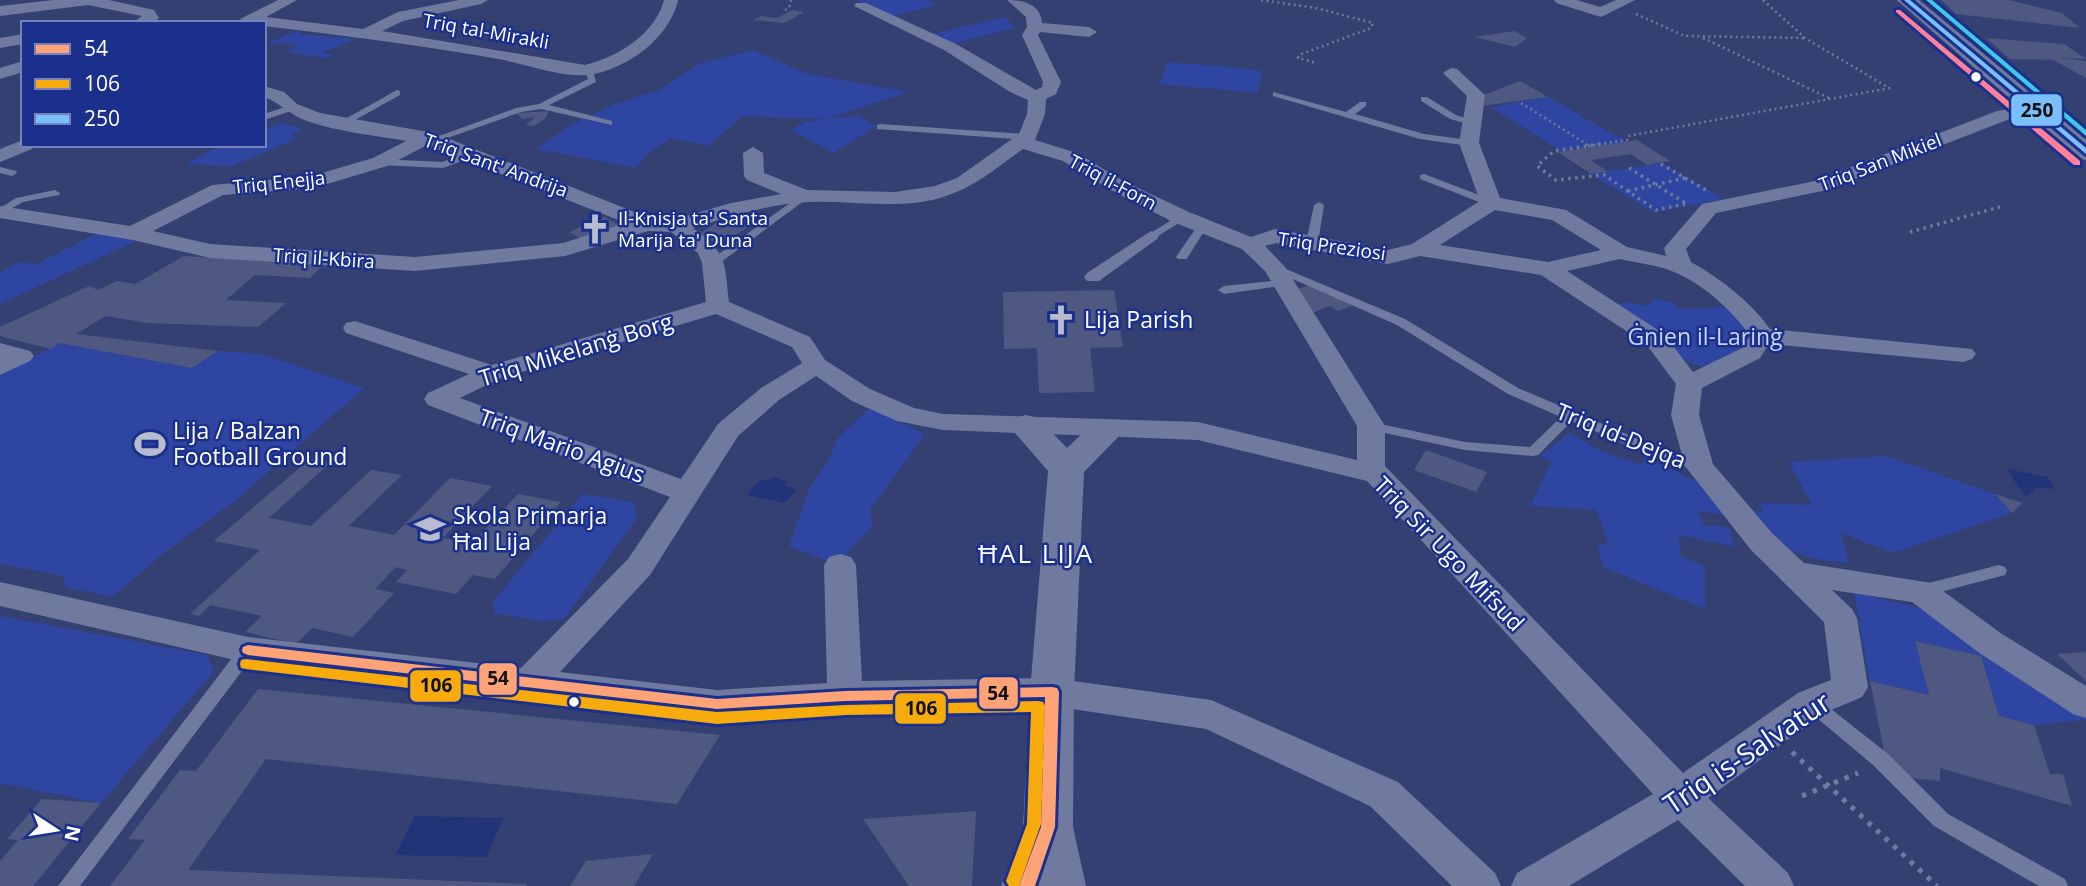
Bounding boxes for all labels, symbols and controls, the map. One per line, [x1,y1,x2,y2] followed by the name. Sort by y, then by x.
[421,7,551,55] street label: Triq tal-Mirakli
[21,21,266,147] legend
[84,34,108,62] text: 54
[84,69,120,97] text: 106
[1969,70,1983,84] unlabelled marker
[2010,93,2063,127] line badge: 250
[2021,97,2053,123] text: 250
[84,104,120,132] text: 250
[420,127,572,203] street label: Triq Sant' Andrija
[1815,127,1945,197] street label: Triq San Mikiel
[1065,148,1161,216] street label: Triq il-Forn
[232,164,326,200] street label: Triq Enejja
[618,205,768,253] place label: Il-Knisja ta' Santa Marija ta' Duna
[578,212,612,246] church icon: Il-Knisja ta' Santa Marija ta' Duna
[1276,226,1388,266] street label: Triq Preziosi
[272,241,376,275] street label: Triq il-Kbira
[1044,303,1078,337] church icon: Lija Parish
[1084,303,1193,335] place label: Lija Parish
[475,304,677,394] street label: Triq Mikelanġ Borg
[1627,320,1783,352] park label: Ġnien il-Larinġ
[1552,394,1691,476] street label: Triq id-Dejqa
[475,400,650,490] street label: Triq Mario Agius
[173,414,347,472] place label: Lija / Balzan Football Ground
[133,427,167,461] sports icon: Lija / Balzan Football Ground
[1367,469,1532,638] street label: Triq Sir Ugo Mifsud
[453,499,607,557] place label: Skola Primarja Ħal Lija
[413,512,447,546] school or university icon: Skola Primarja Ħal Lija
[978,535,1094,571] district label: ĦAL LIJA
[478,662,518,696] line badge: 54
[487,665,509,691] text: 54
[409,669,462,703] line badge: 106
[420,672,452,698] text: 106
[978,676,1019,710] line badge: 54
[987,680,1009,706] text: 54
[1655,682,1838,822] street label: Triq is-Salvatur
[894,692,947,725] line badge: 106
[567,695,581,709] unlabelled marker
[905,695,937,721] text: 106
[21,795,91,865] north arrow
[58,823,87,844] text: N

